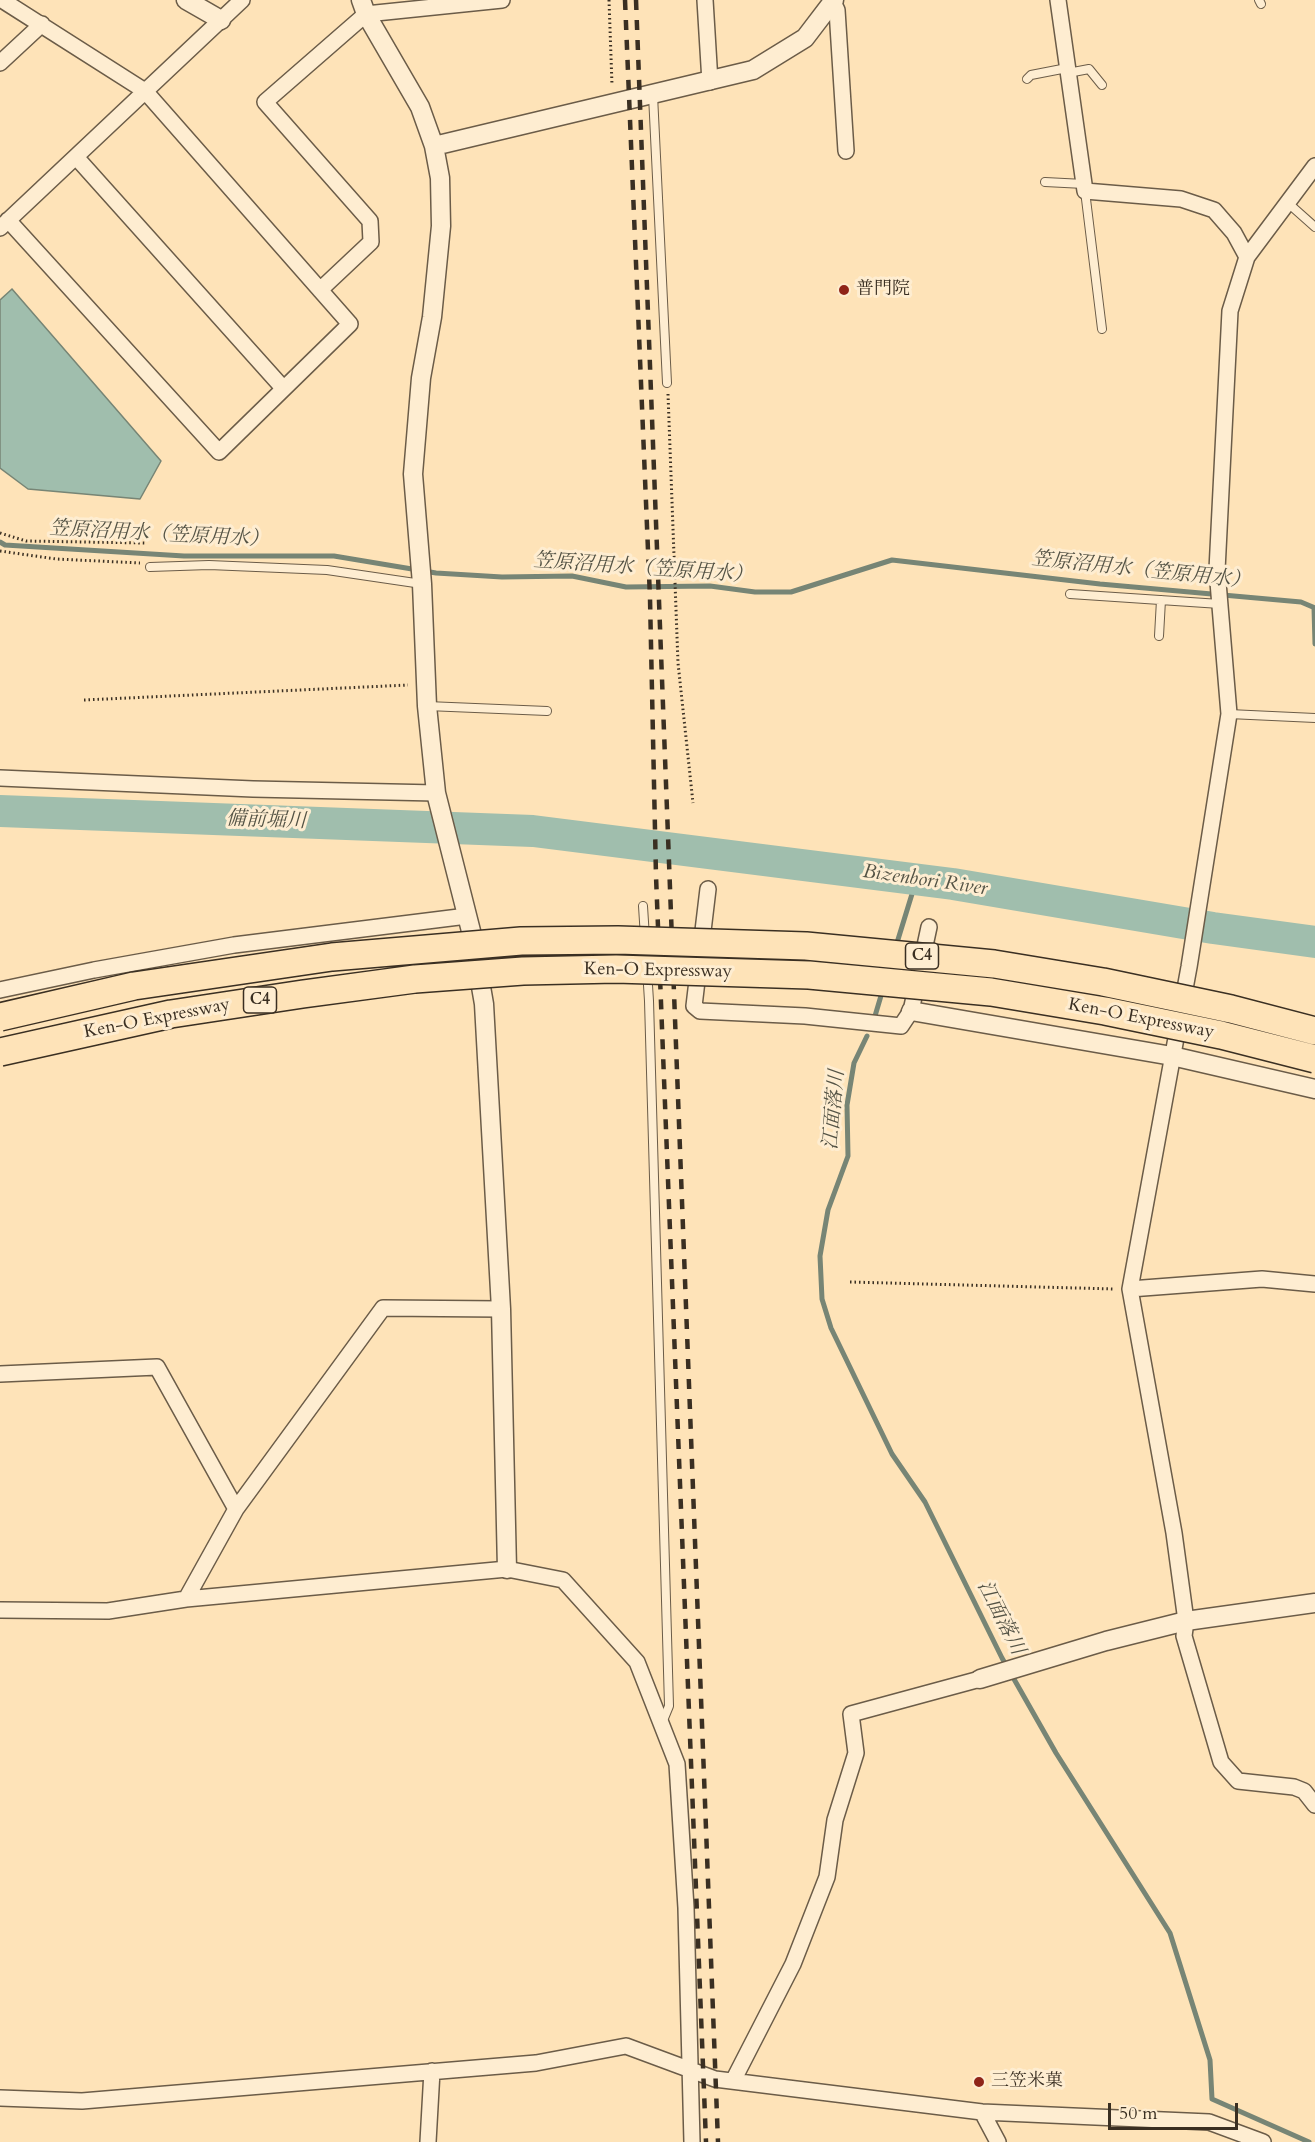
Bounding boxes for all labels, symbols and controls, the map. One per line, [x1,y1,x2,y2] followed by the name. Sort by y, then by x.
[856,279,910,301] place label: 普門院
[837,283,851,297] marker: 普門院
[49,517,269,553] water label: 笠原沼用水（笠原用水）
[1030,548,1252,594] water label: 笠原沼用水（笠原用水）
[532,549,754,589] water label: 笠原沼用水（笠原用水）
[226,808,306,834] water label: 備前堀川
[861,860,989,902] water label: Bizenbori River
[906,943,938,969] road number: C4
[584,959,732,983] street label: Ken-O Expressway
[244,987,276,1013] road number: C4
[82,994,232,1044] street label: Ken-O Expressway
[1066,994,1216,1044] street label: Ken-O Expressway
[820,1069,850,1151] water label: 江面落川
[971,1577,1029,1659] water label: 江面落川
[991,2071,1063,2093] place label: 三笠米菓
[972,2075,986,2089] marker: 三笠米菓
[1111,2091,1242,2129] scale bar
[1119,2101,1158,2126] text: 50 m

